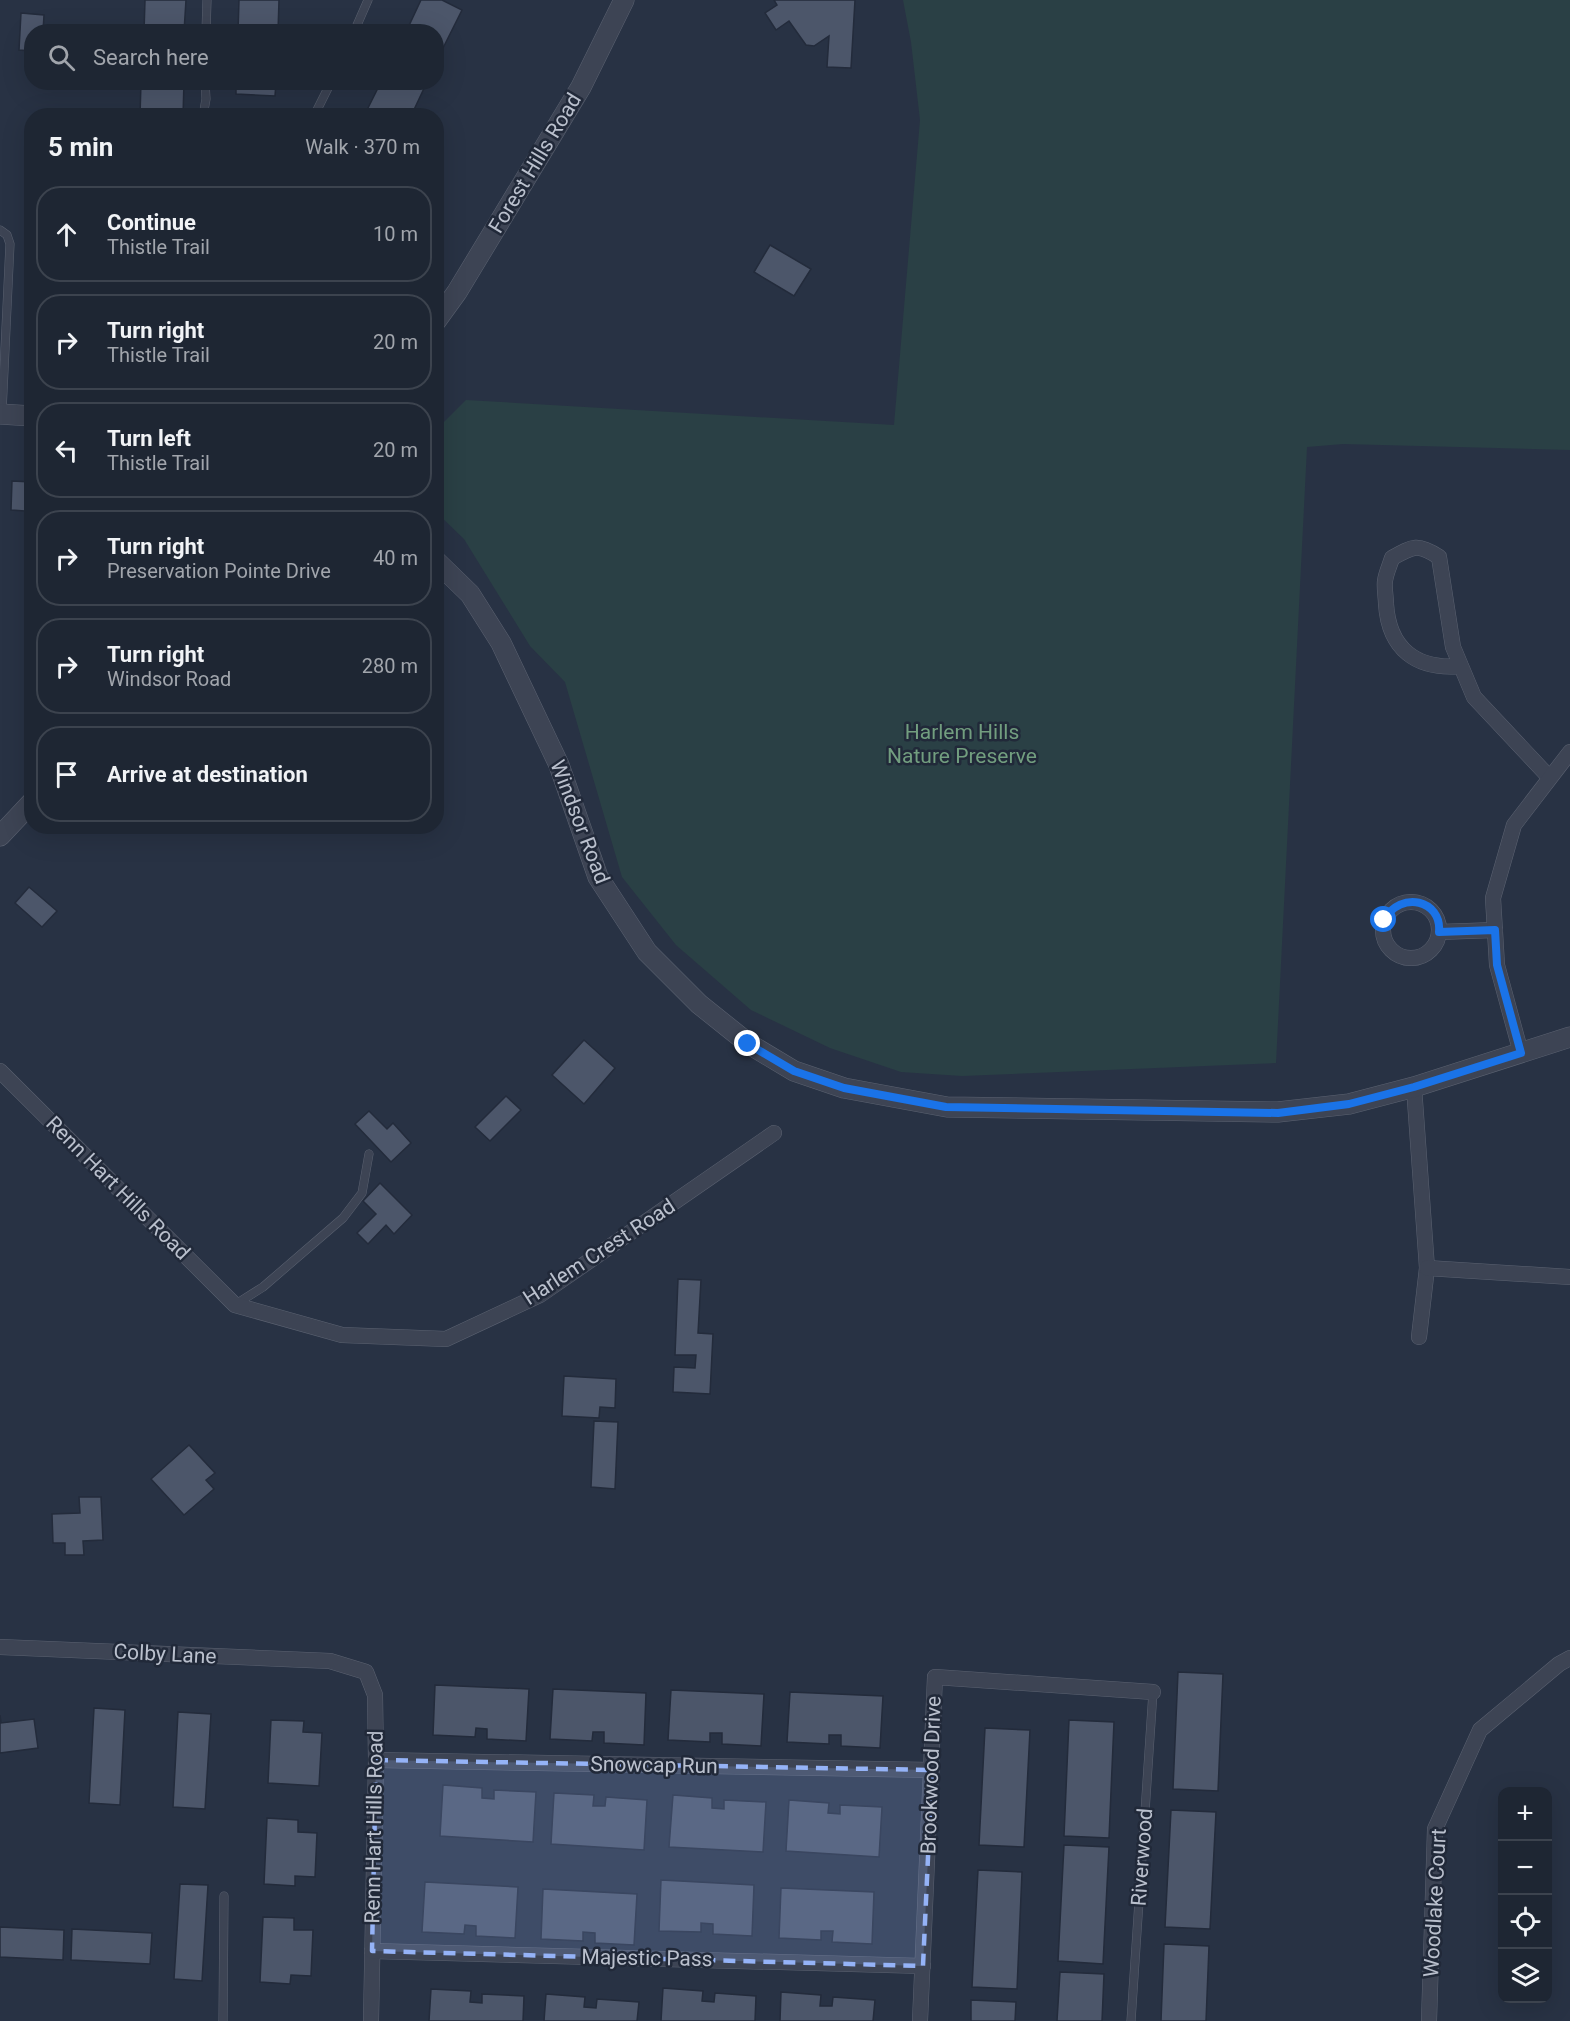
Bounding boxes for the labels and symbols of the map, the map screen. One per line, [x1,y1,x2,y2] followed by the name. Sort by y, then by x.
[484,89,586,237] street label: Forest Hills Road
[887,720,1037,768] park label: Harlem Hills Nature Preserve
[545,757,615,887] street label: Windsor Road
[1370,906,1396,932] route start
[734,1030,760,1056] route end
[41,1111,195,1265] street label: Renn Hart Hills Road
[519,1194,679,1310] street label: Harlem Crest Road
[113,1639,217,1669] street label: Colby Lane
[916,1695,946,1855] street label: Brookwood Drive
[360,1730,388,1924] street label: Renn Hart Hills Road
[590,1752,718,1778] street label: Snowcap Run
[1127,1807,1157,1907] street label: Riverwood
[1419,1828,1451,1978] street label: Woodlake Court
[581,1945,713,1971] street label: Majestic Pass

